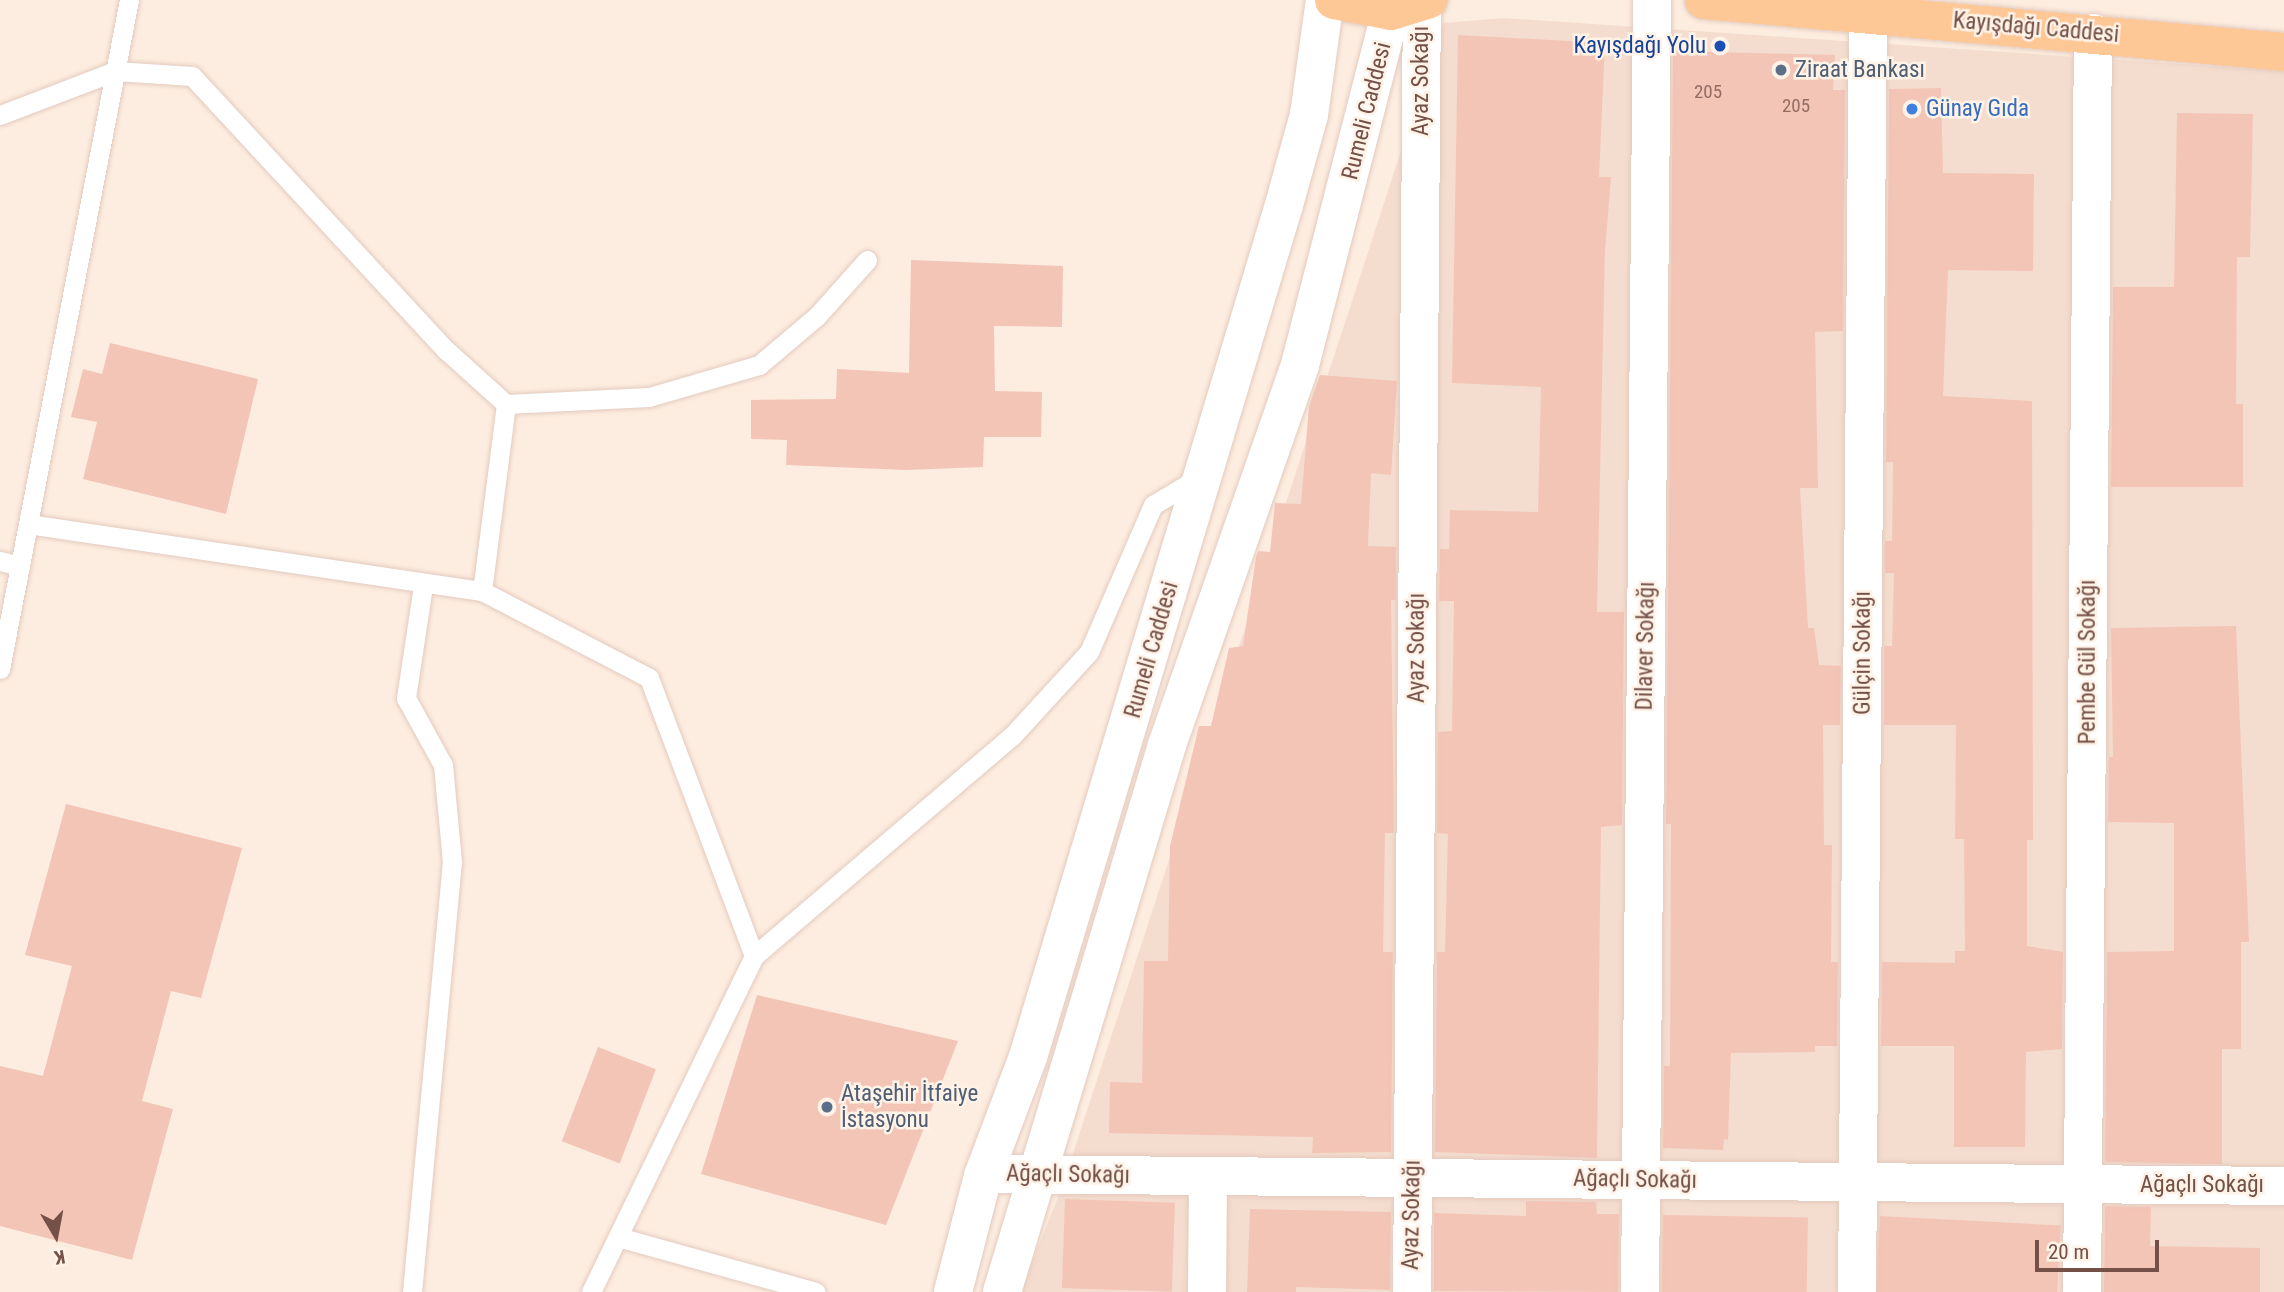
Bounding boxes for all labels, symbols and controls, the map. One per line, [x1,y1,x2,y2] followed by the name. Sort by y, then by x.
[1952,7,2120,49] street label: Kayışdağı Caddesi
[1407,26,1435,136] street label: Ayaz Sokağı
[1573,32,1706,60] place label: Kayışdağı Yolu
[1712,38,1728,54] marker: Kayışdağı Yolu
[1337,39,1397,183] street label: Rumeli Caddesi
[1795,56,1925,84] place label: Ziraat Bankası
[1773,62,1789,78] marker: Ziraat Bankası
[1694,81,1722,103] house number: 205
[1782,95,1810,117] house number: 205
[1926,95,2029,123] place label: Günay Gıda
[1904,101,1920,117] marker: Günay Gıda
[1119,579,1185,721] street label: Rumeli Caddesi
[2074,580,2102,744] street label: Pembe Gül Sokağı
[1631,581,1661,711] street label: Dilaver Sokağı
[1849,591,1877,715] street label: Gülçin Sokağı
[1403,593,1431,703] street label: Ayaz Sokağı
[841,1080,978,1134] place label: Ataşehir İtfaiye İstasyonu
[819,1099,835,1115] marker: Ataşehir İtfaiye İstasyonu
[1006,1160,1130,1190] street label: Ağaçlı Sokağı
[1397,1160,1427,1270] street label: Ayaz Sokağı
[1573,1165,1697,1195] street label: Ağaçlı Sokağı
[2140,1171,2264,1199] street label: Ağaçlı Sokağı
[21,1201,91,1271] north arrow
[2039,1226,2163,1270] scale bar
[2048,1240,2089,1264] text: 20 m
[53,1245,67,1269] text: K

